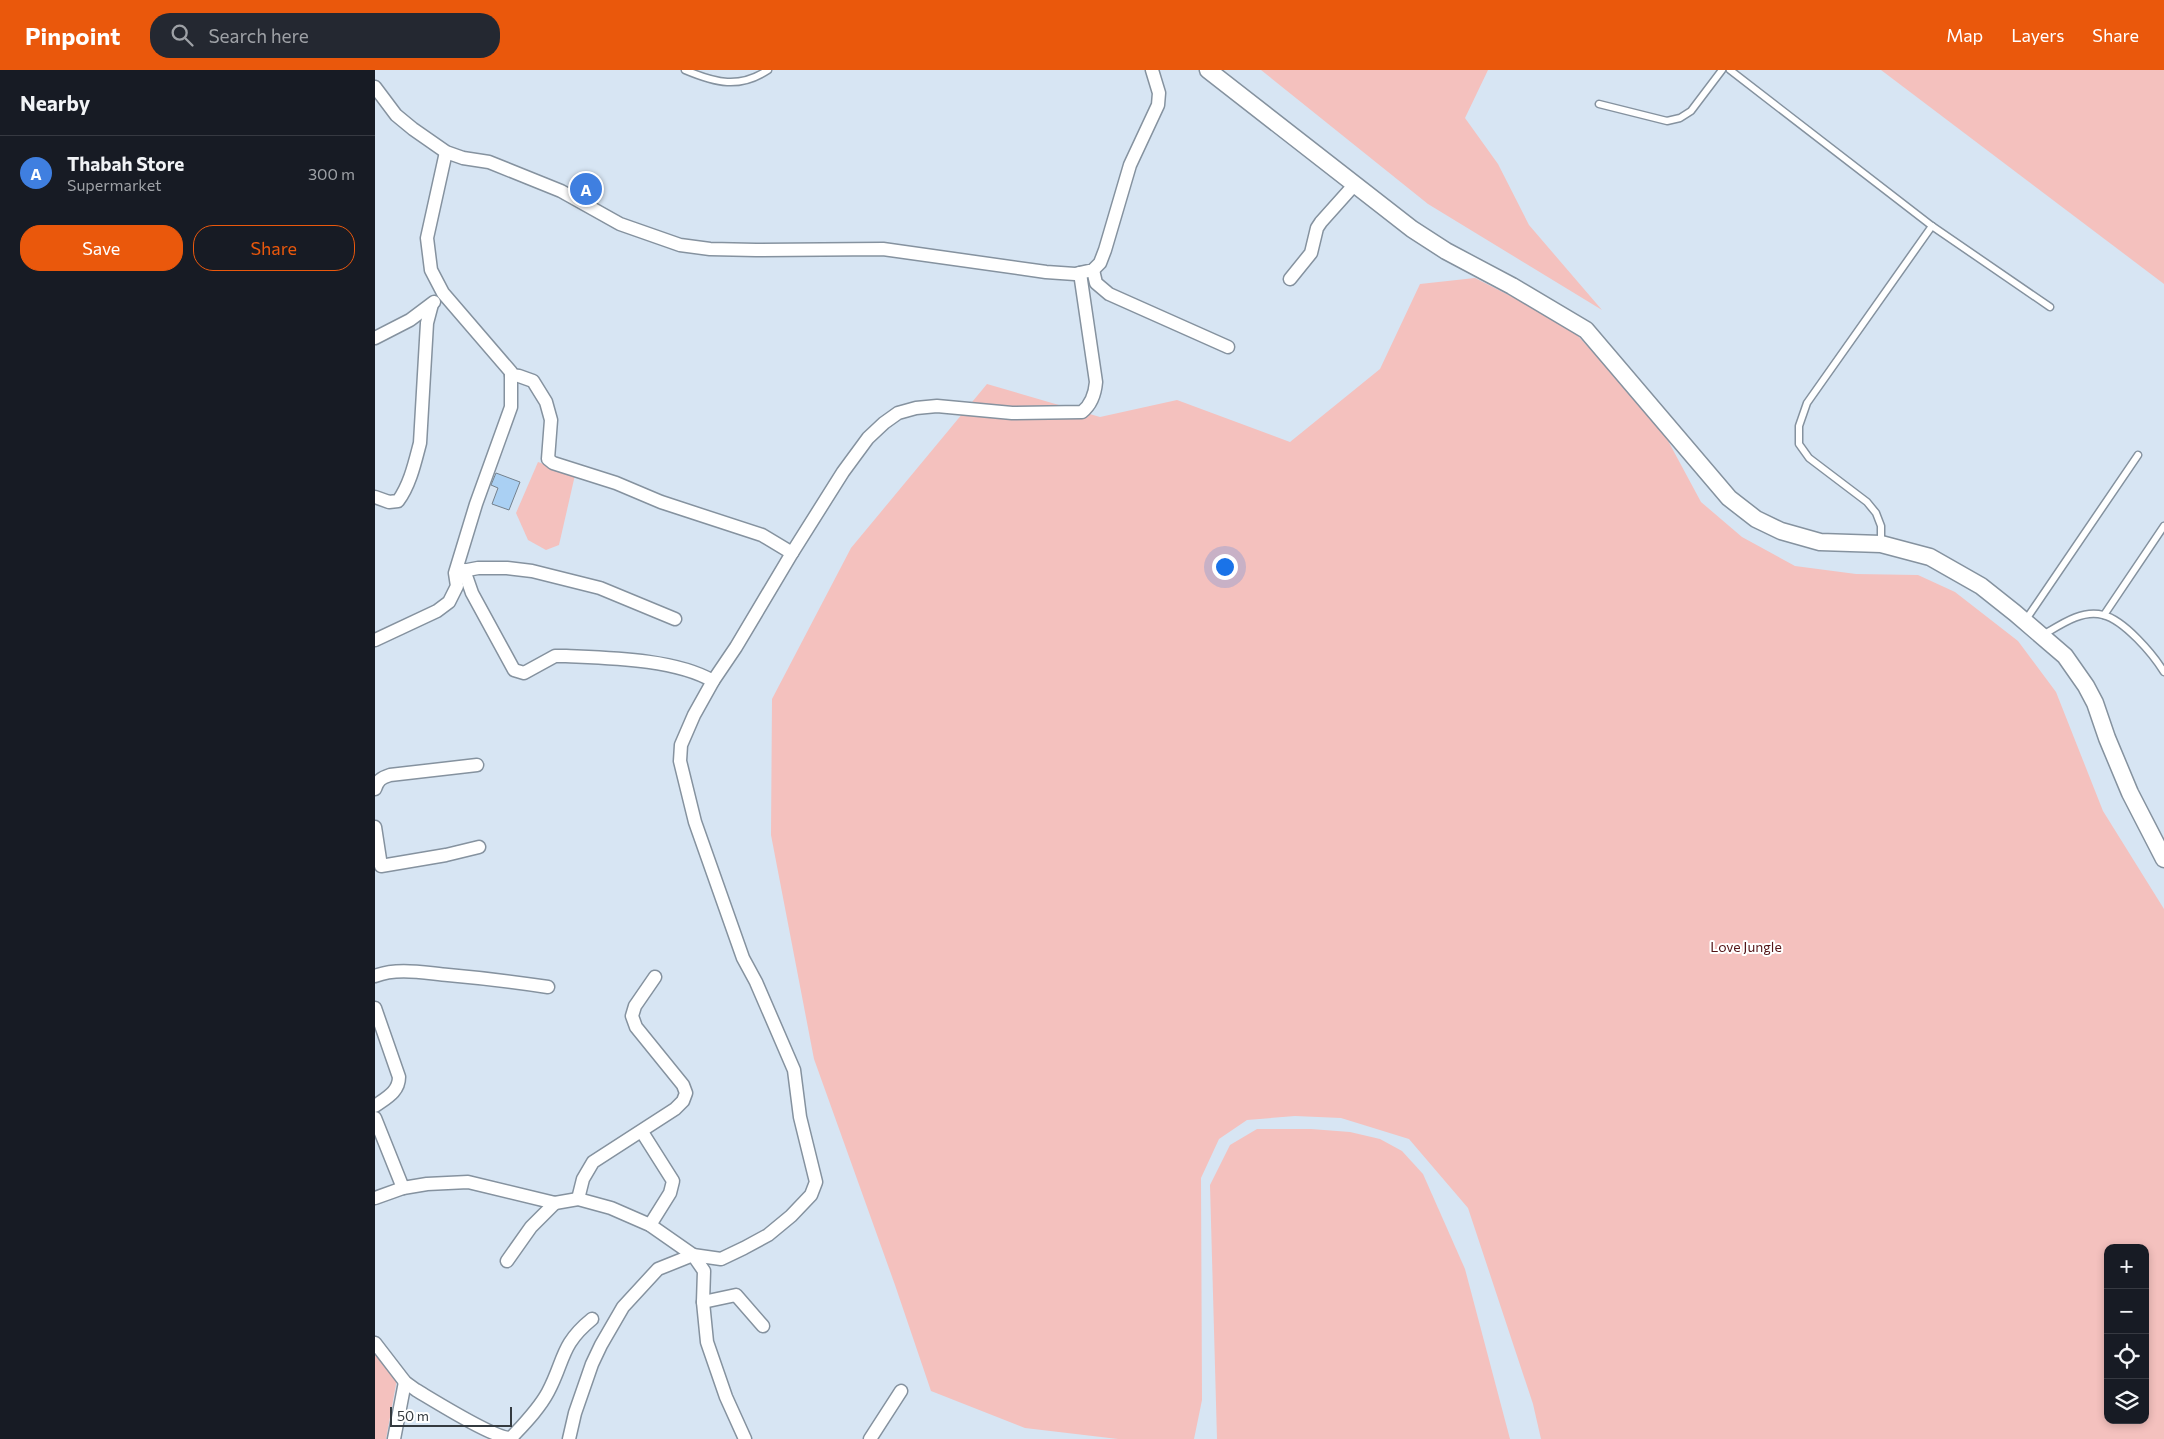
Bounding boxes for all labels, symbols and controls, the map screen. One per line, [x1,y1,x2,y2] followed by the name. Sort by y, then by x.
[150,13,500,58] search box
[25,21,120,50] text: Pinpoint
[168,21,196,49] icon: search
[208,24,309,47] text: Search here
[1946,24,1983,46] text: Map
[2011,24,2064,46] text: Layers
[2092,24,2139,46] text: Share
[20,90,90,115] text: Nearby
[67,152,184,175] text: Thabah Store
[30,164,42,183] text: A
[308,164,355,183] text: 300 m
[570,170,602,208] pin: A
[67,175,162,194] text: Supermarket
[20,225,183,271] button: Save
[193,225,355,271] button: Share
[1212,554,1238,580] your location
[1710,938,1782,955] park label: Love Jungle
[2104,1244,2149,1424] map controls
[2104,1244,2149,1289] button: +
[2104,1289,2149,1334] button: −
[2104,1334,2149,1379] button: locate
[2104,1379,2149,1424] button: layers
[390,1404,513,1427] scale bar
[397,1407,429,1424] text: 50 m

